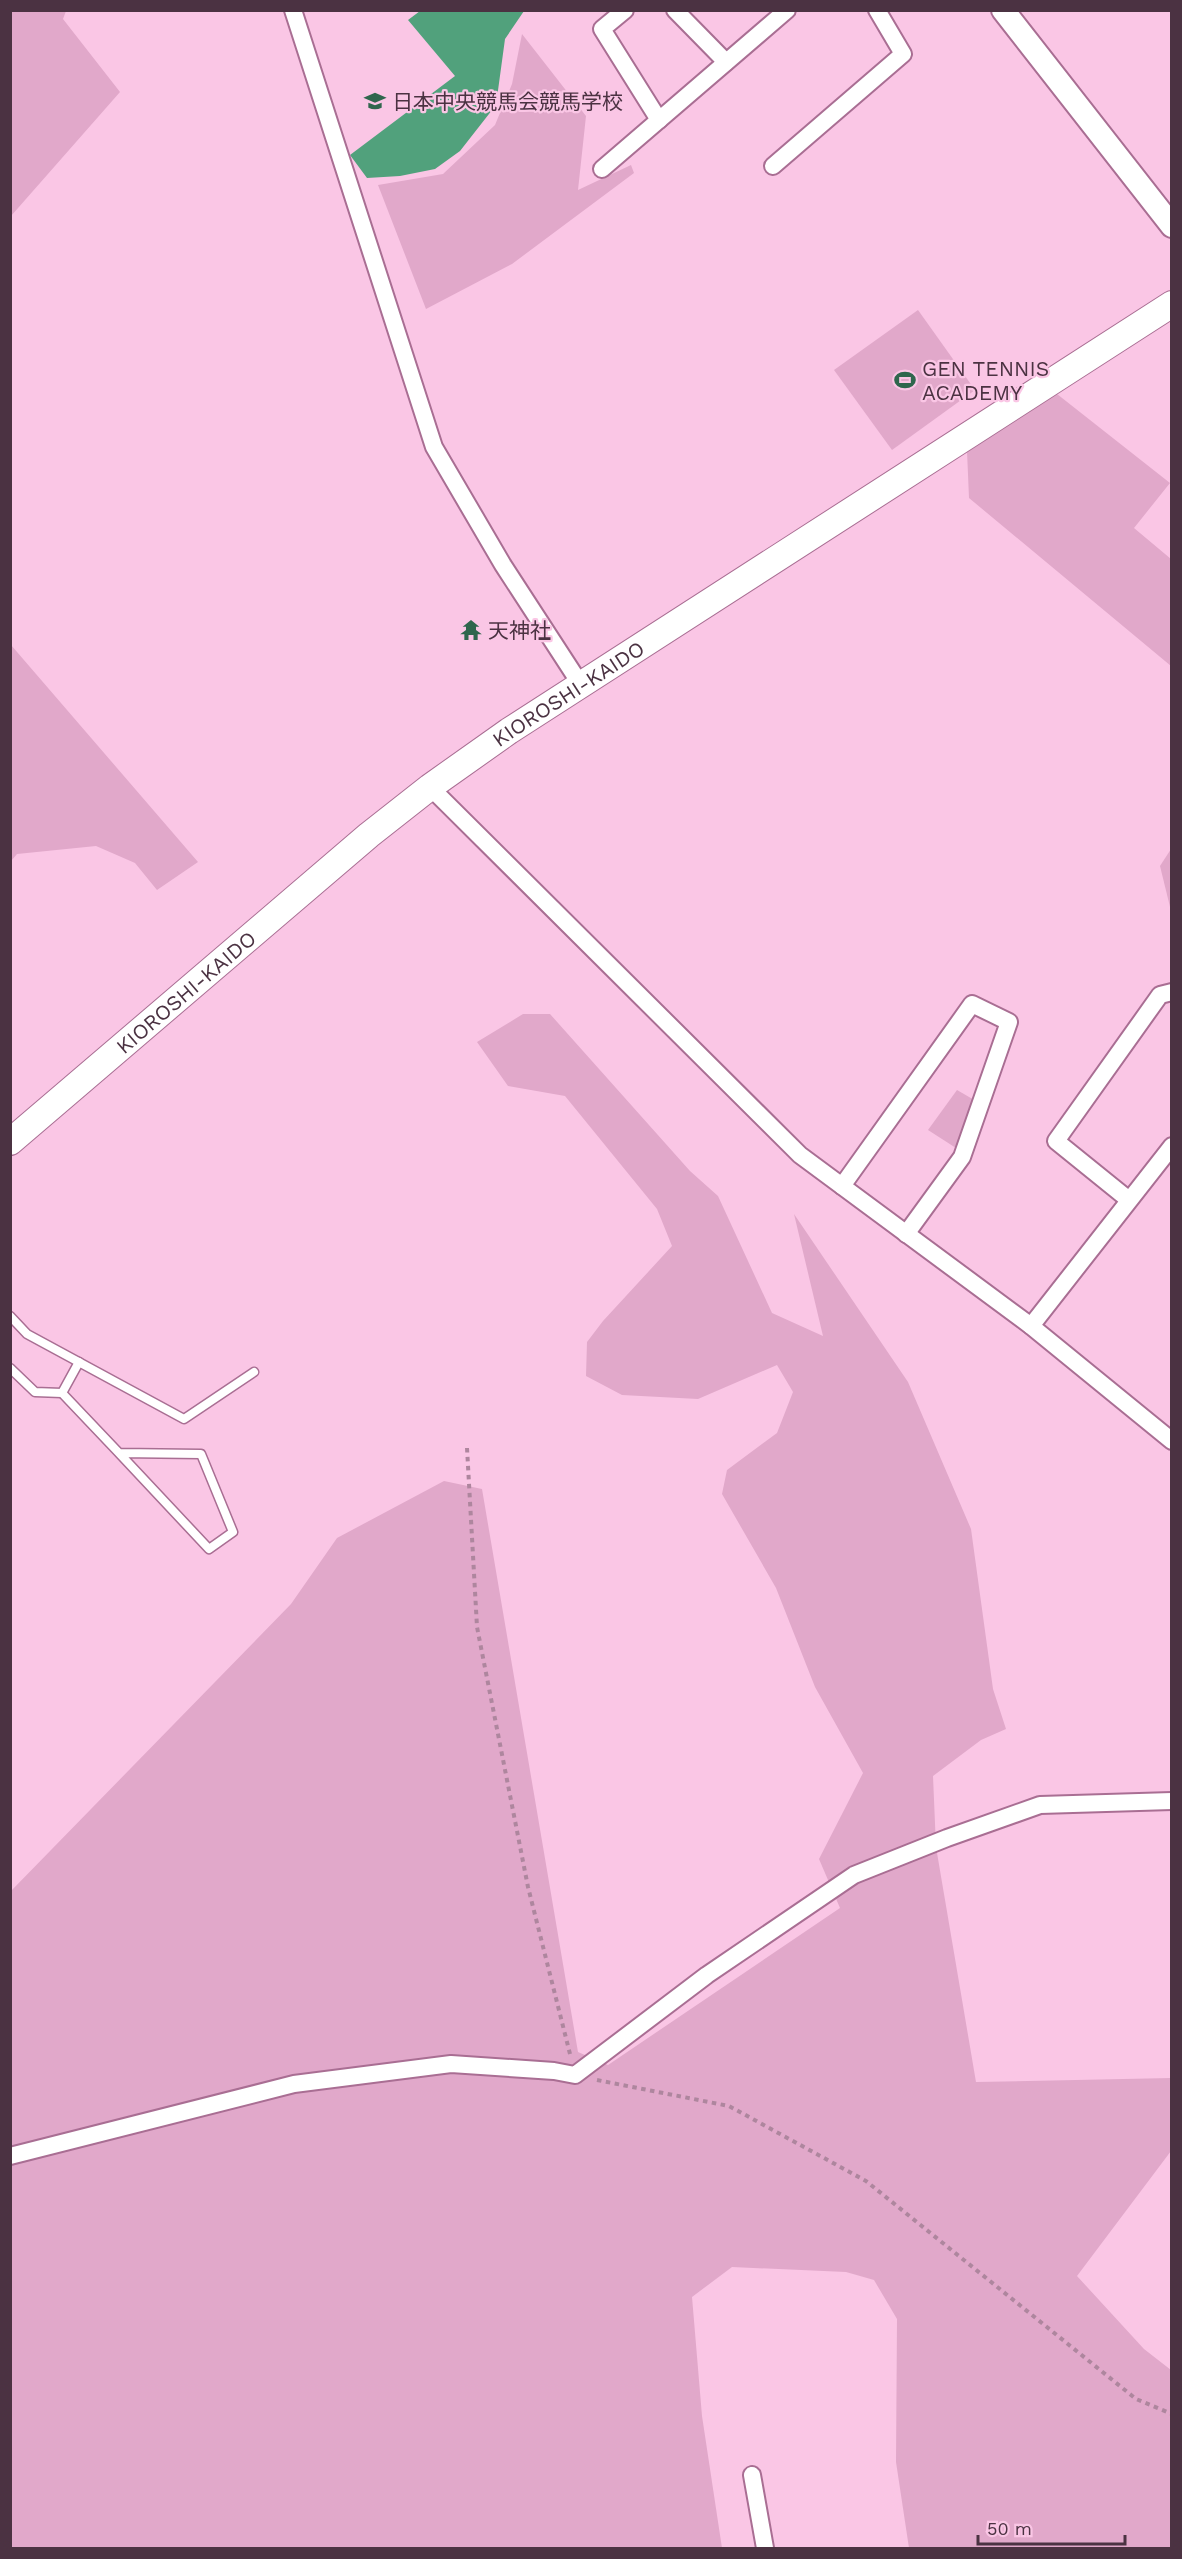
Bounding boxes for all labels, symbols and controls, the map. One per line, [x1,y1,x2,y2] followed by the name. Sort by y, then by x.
[363,89,387,113] school or university icon: 日本中央競馬会競馬学校
[392,89,623,114] place label: 日本中央競馬会競馬学校
[922,356,1049,405] place label: GEN TENNIS ACADEMY
[893,368,917,392] sports icon: GEN TENNIS ACADEMY
[459,618,483,642] temple icon: 天神社
[488,618,551,643] place label: 天神社
[487,635,649,751] street label: KIOROSHI-KAIDO
[111,925,261,1059] street label: KIOROSHI-KAIDO
[978,2508,1125,2546] scale bar
[987,2518,1032,2539] text: 50 m

